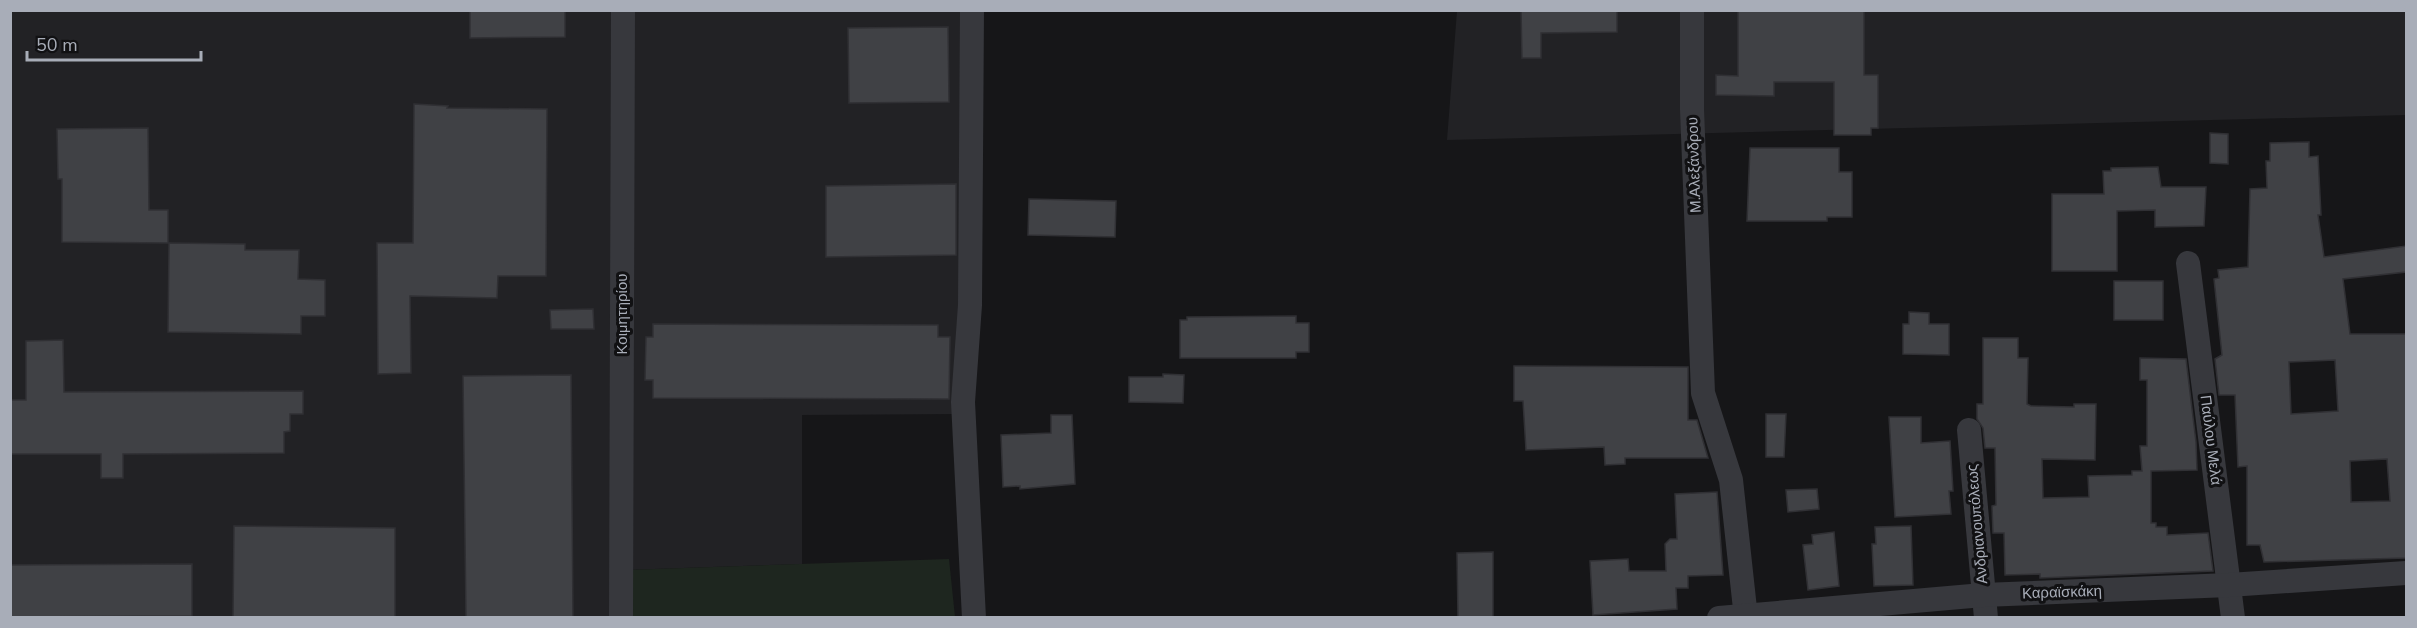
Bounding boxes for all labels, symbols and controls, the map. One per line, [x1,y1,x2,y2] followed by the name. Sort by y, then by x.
[27,24,201,62] scale bar
[36,33,78,57] text: 50 m
[1682,117,1706,213] street label: Μ.Αλεξάνδρου
[612,274,632,354] street label: Κοιμητηρίου
[2196,394,2226,486] street label: Παύλου Μελά
[1962,463,1992,585] street label: Ανδριανουπόλεως
[2022,581,2102,603] street label: Καραϊσκάκη

